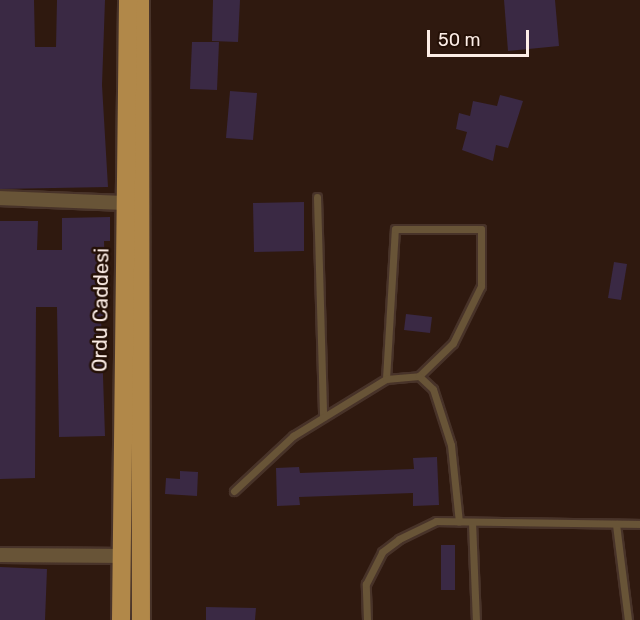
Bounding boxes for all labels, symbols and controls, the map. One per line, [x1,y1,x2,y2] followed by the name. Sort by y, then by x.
[430,18,532,56] scale bar
[438,29,481,51] text: 50 m
[88,248,114,372] street label: Ordu Caddesi

